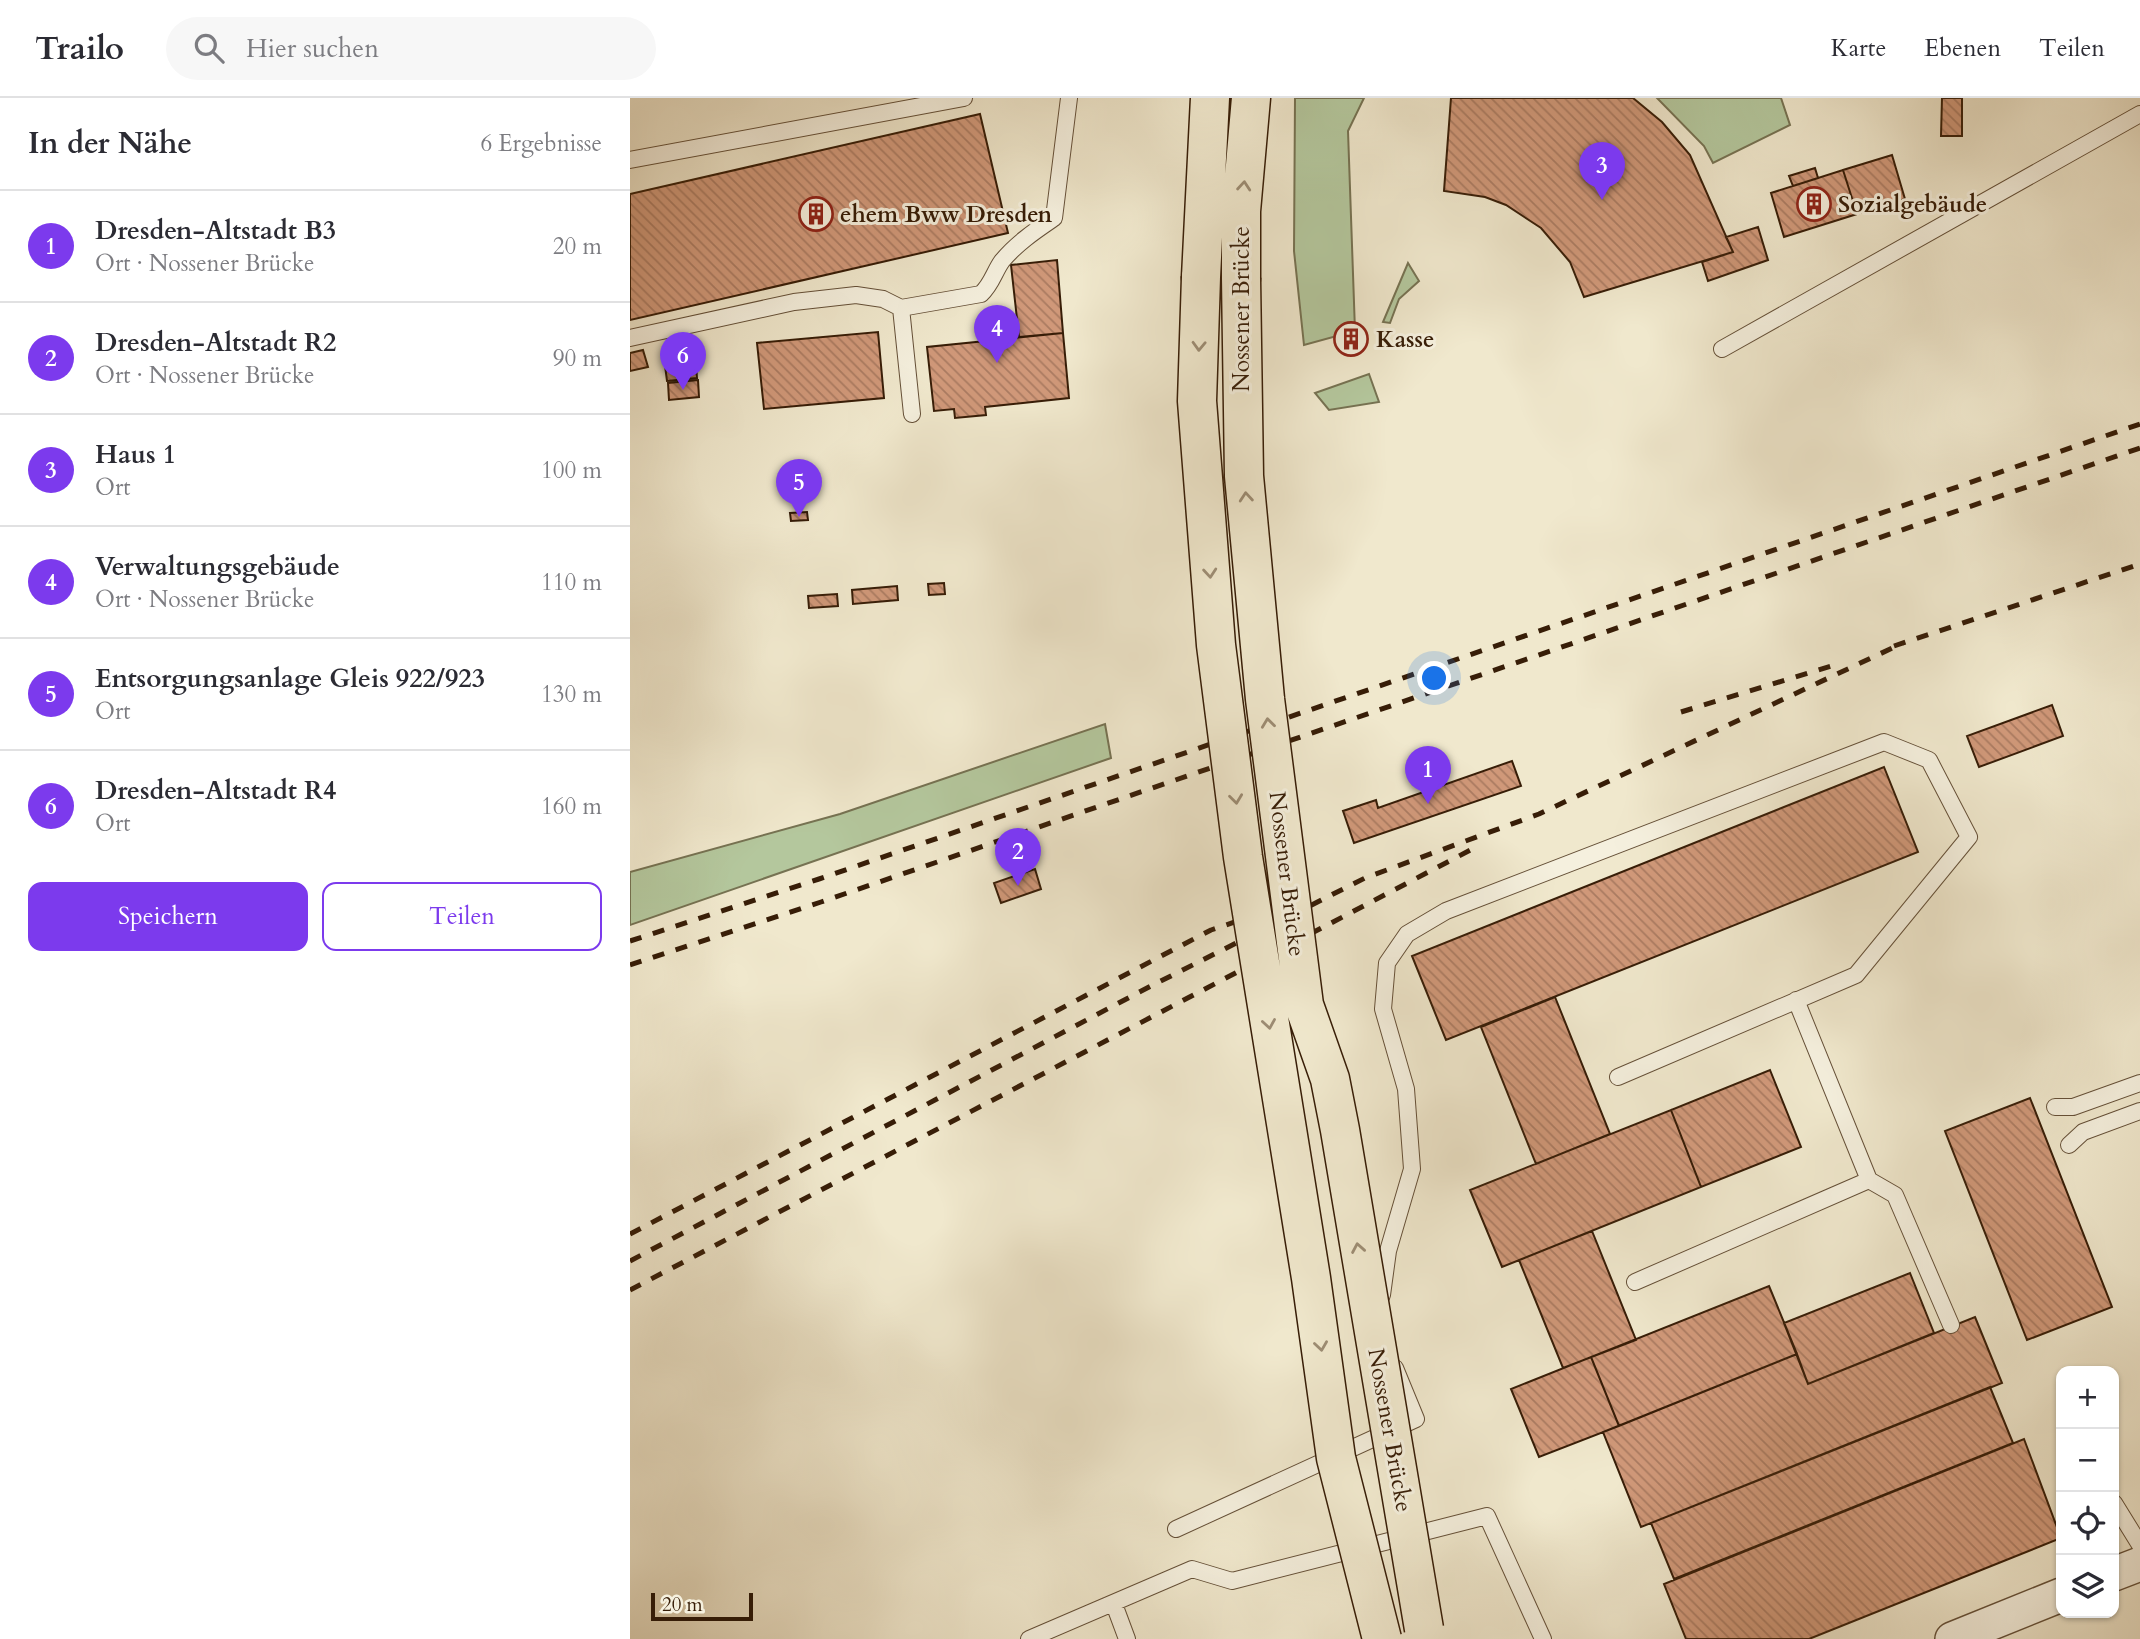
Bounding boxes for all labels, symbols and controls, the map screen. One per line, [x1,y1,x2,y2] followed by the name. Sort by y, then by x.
[166,17,656,80] search box
[35,26,124,71] text: Trailo
[190,29,228,67] icon: search
[246,31,379,66] text: Hier suchen
[1831,32,1886,65] text: Karte
[1924,32,2001,65] text: Ebenen
[2039,32,2105,65] text: Teilen
[28,123,192,164] text: In der Nähe
[480,128,602,159] text: 6 Ergebnisse
[1579,142,1625,200] pin: 3
[1236,180,1251,191] one-way arrow
[1795,185,1833,223] building icon: Sozialgebäude
[1838,189,1987,220] place label: Sozialgebäude
[797,195,835,233] building icon: ehem Bww Dresden
[840,199,1052,230] place label: ehem Bww Dresden
[95,213,336,248] text: Dresden-Altstadt B3
[1226,226,1257,392] street label: Nossener Brücke
[45,231,57,262] text: 1
[553,231,602,262] text: 20 m
[95,248,315,279] text: Ort · Nossener Brücke
[974,305,1020,363] pin: 4
[1332,320,1370,358] building icon: Kasse
[1376,324,1434,355] place label: Kasse
[95,325,336,360] text: Dresden-Altstadt R2
[660,332,706,390] pin: 6
[1191,340,1206,351] one-way arrow
[45,343,57,374] text: 2
[553,343,602,374] text: 90 m
[95,360,315,391] text: Ort · Nossener Brücke
[95,437,176,472] text: Haus 1
[45,455,57,486] text: 3
[541,455,602,486] text: 100 m
[776,459,822,517] pin: 5
[95,472,131,503] text: Ort
[1239,491,1254,502] one-way arrow
[95,549,340,584] text: Verwaltungsgebäude
[45,567,57,598] text: 4
[541,567,602,598] text: 110 m
[1202,567,1217,578] one-way arrow
[95,584,315,615] text: Ort · Nossener Brücke
[95,661,485,696] text: Entsorgungsanlage Gleis 922/923
[1417,661,1451,695] your location
[45,679,57,710] text: 5
[541,679,602,710] text: 130 m
[95,696,131,727] text: Ort
[1261,717,1276,729] one-way arrow
[1405,746,1451,804] pin: 1
[95,773,336,808] text: Dresden-Altstadt R4
[1262,790,1312,958] street label: Nossener Brücke
[45,791,57,822] text: 6
[541,791,602,822] text: 160 m
[1228,793,1243,804] one-way arrow
[95,808,131,839] text: Ort
[995,828,1041,886] pin: 2
[28,882,308,951] button: Speichern
[322,882,602,951] button: Teilen
[1261,1018,1276,1030] one-way arrow
[1351,1242,1366,1254] one-way arrow
[1313,1340,1328,1351] one-way arrow
[1360,1346,1420,1514] street label: Nossener Brücke
[2056,1366,2119,1618] map controls
[2056,1366,2119,1429] button: +
[2056,1429,2119,1492] button: −
[2056,1492,2119,1555] button: locate
[2056,1555,2119,1618] button: layers
[651,1590,752,1622] scale bar
[662,1592,703,1618] text: 20 m

